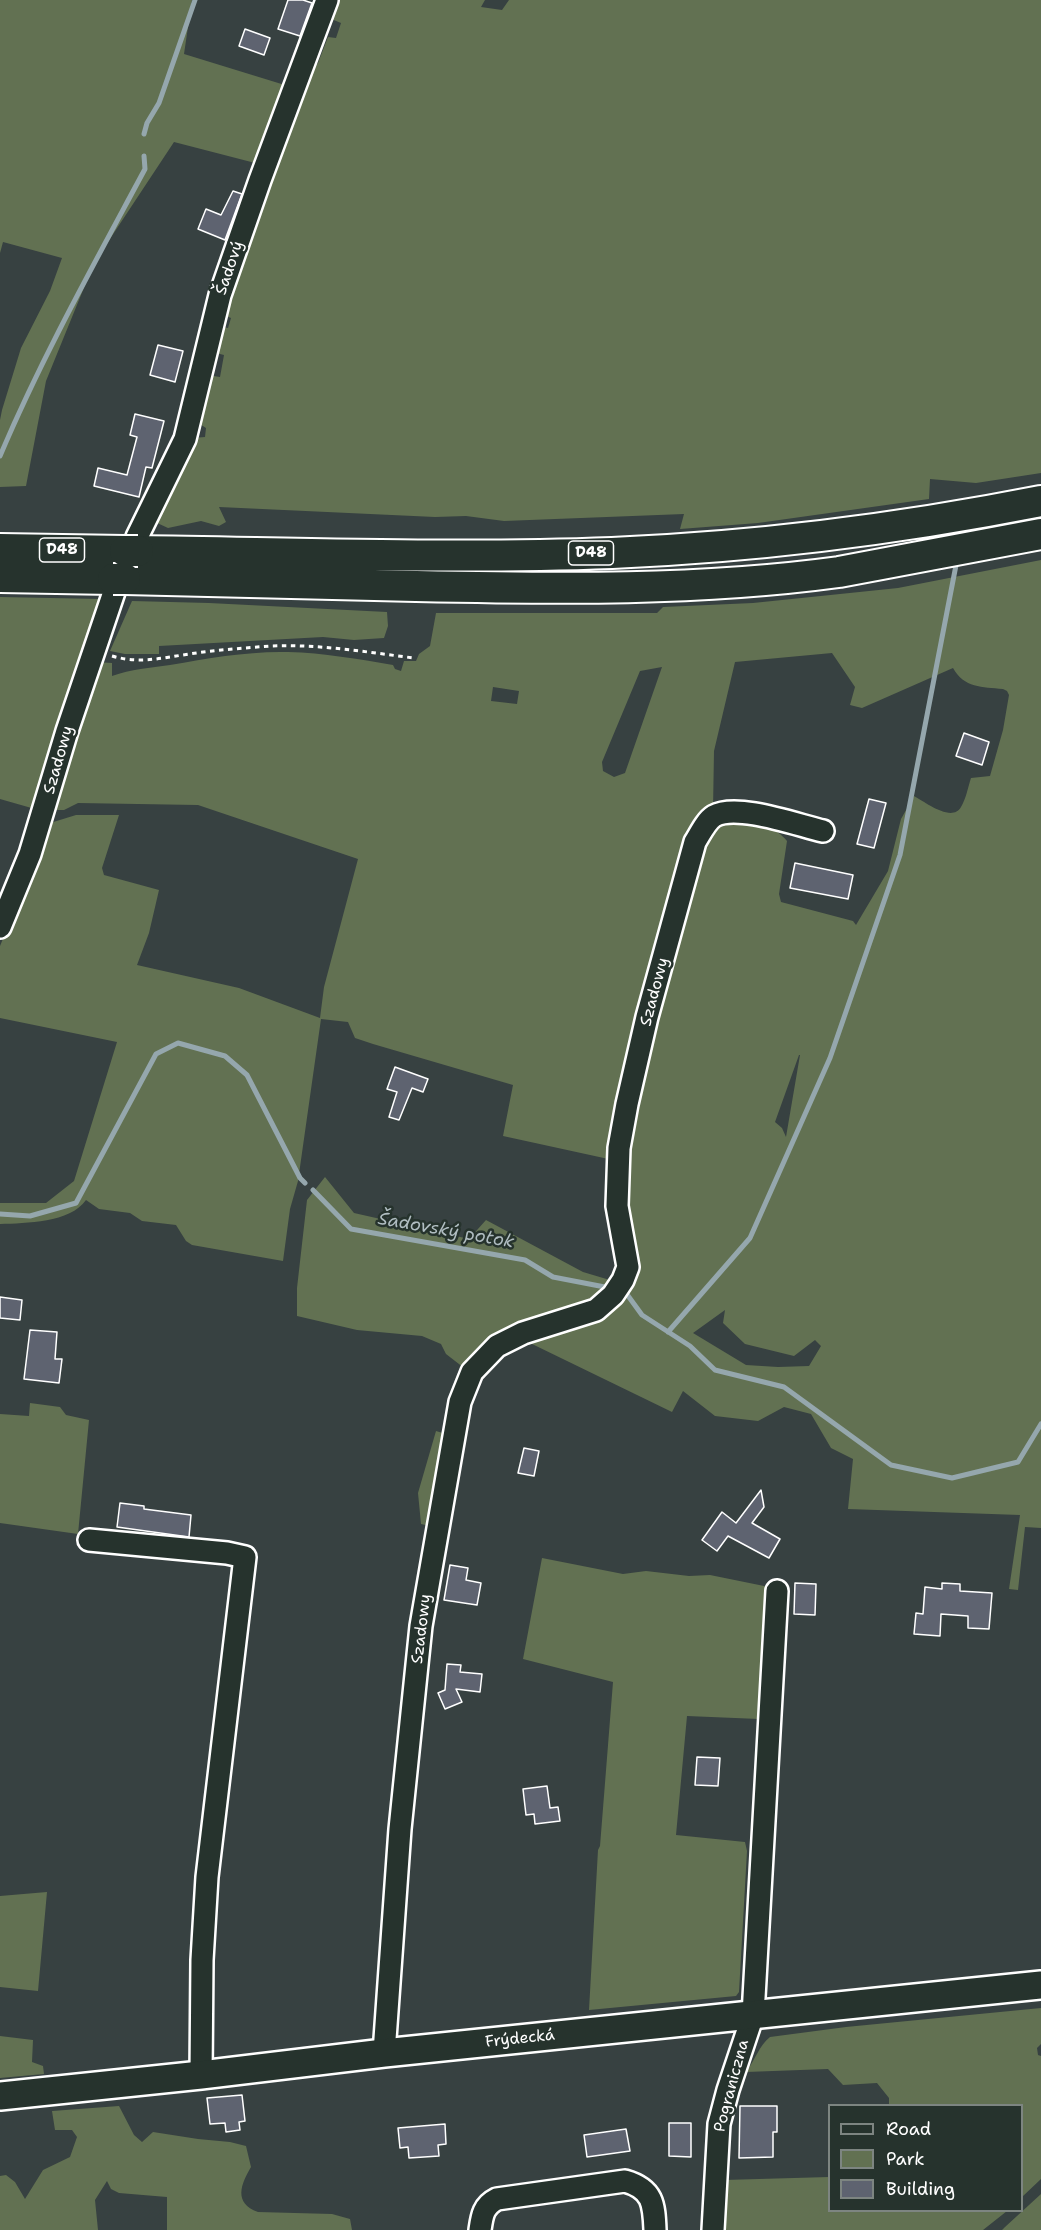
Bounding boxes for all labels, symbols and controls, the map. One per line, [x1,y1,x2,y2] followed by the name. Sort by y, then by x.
[212,238,248,298] street label: Šadový
[40,538,84,562] road number: D48
[568,541,614,565] road number: D48
[40,724,78,796] street label: Szadowy
[637,956,673,1028] street label: Szadowy
[376,1208,516,1254] water label: Šadovský potok
[408,1593,436,1665] street label: Szadowy
[484,2026,556,2052] street label: Frýdecká
[710,2038,754,2134] street label: Pograniczna
[828,2104,1023,2212] legend
[886,2117,931,2141] text: Road
[886,2147,925,2171] text: Park
[886,2177,955,2201] text: Building

